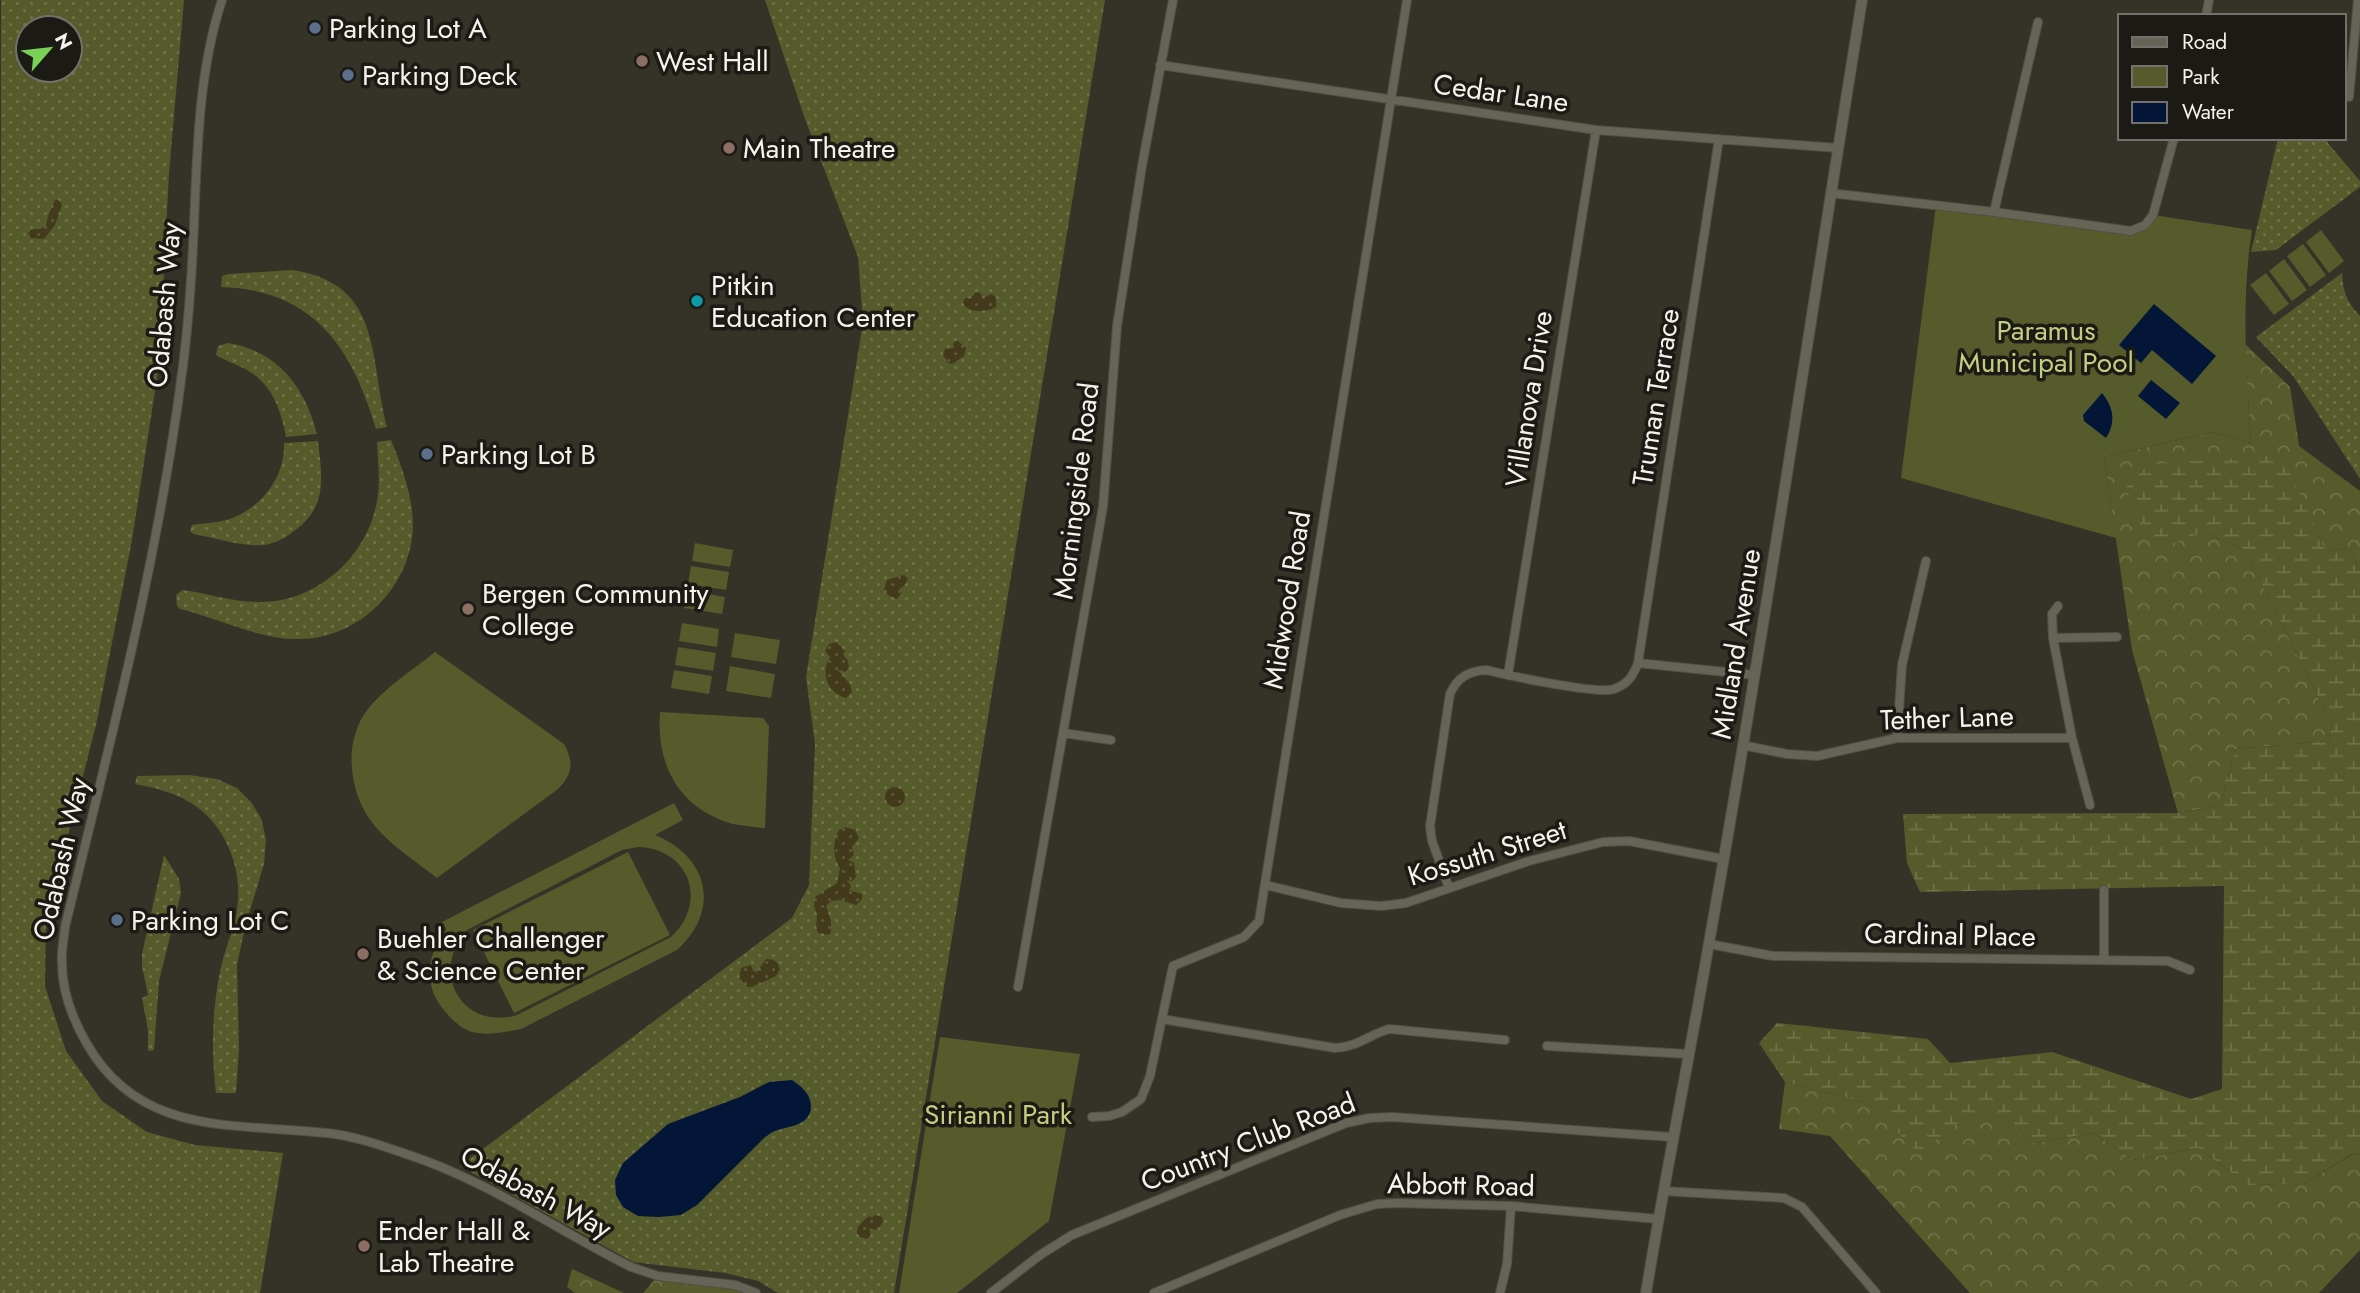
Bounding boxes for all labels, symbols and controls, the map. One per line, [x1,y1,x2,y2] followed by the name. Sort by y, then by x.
[329,8,487,49] place label: Parking Lot A
[14,14,84,84] north arrow
[2118,14,2346,140] legend
[307,20,323,36] marker: Parking Lot A
[2182,27,2227,57] text: Road
[48,28,79,54] text: N
[656,41,769,82] place label: West Hall
[634,53,650,69] marker: West Hall
[362,55,518,96] place label: Parking Deck
[2182,62,2220,92] text: Park
[1431,63,1571,123] street label: Cedar Lane
[340,67,356,83] marker: Parking Deck
[2182,97,2235,127] text: Water
[743,128,895,169] place label: Main Theatre
[721,140,737,156] marker: Main Theatre
[136,220,192,389] street label: Odabash Way
[711,265,916,338] place label: Pitkin Education Center
[689,293,705,309] marker: Pitkin Education Center
[1622,306,1690,488] street label: Truman Terrace
[1495,308,1563,490] street label: Villanova Drive
[1958,310,2134,383] park label: Paramus Municipal Pool
[1042,380,1110,602] street label: Morningside Road
[441,434,596,475] place label: Parking Lot B
[419,446,435,462] marker: Parking Lot B
[1253,508,1321,692] street label: Midwood Road
[1701,546,1771,742] street label: Midland Avenue
[482,573,709,646] place label: Bergen Community College
[460,601,476,617] marker: Bergen Community College
[1879,695,2015,741] street label: Tether Lane
[22,773,100,944] street label: Odabash Way
[1403,809,1572,897] street label: Kossuth Street
[131,900,289,941] place label: Parking Lot C
[109,912,125,928] marker: Parking Lot C
[1864,913,2036,957] street label: Cardinal Place
[377,918,605,991] place label: Buehler Challenger & Science Center
[355,946,371,962] marker: Buehler Challenger & Science Center
[1135,1082,1361,1202] street label: Country Club Road
[924,1094,1073,1135] park label: Sirianni Park
[453,1135,619,1249] street label: Odabash Way
[1387,1163,1535,1207] street label: Abbott Road
[378,1210,530,1283] place label: Ender Hall & Lab Theatre
[356,1238,372,1254] marker: Ender Hall & Lab Theatre

